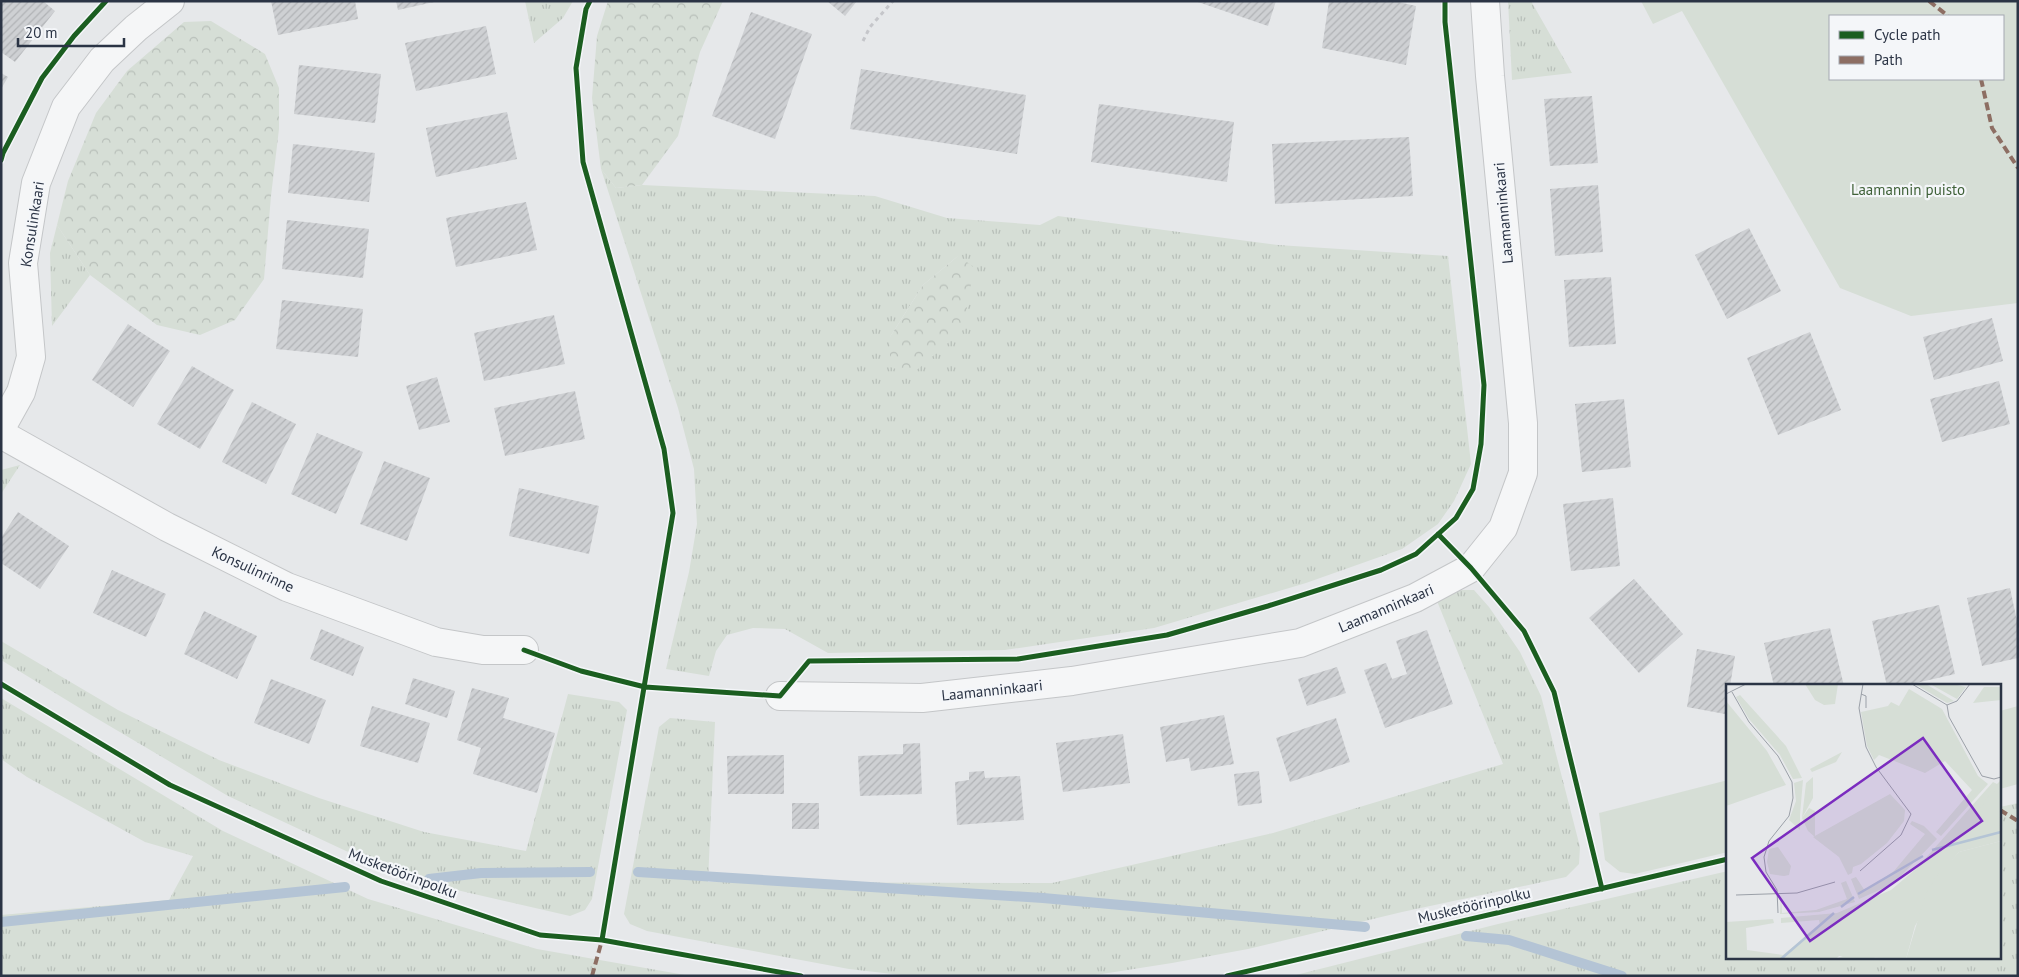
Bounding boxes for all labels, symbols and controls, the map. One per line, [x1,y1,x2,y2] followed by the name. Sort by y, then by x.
[18,15,124,47] scale bar
[1829,15,2004,80] legend
[25,23,58,42] text: 20 m
[1874,25,1940,44] text: Cycle path
[1874,50,1903,69] text: Path
[1489,161,1517,265] street label: Laamanninkaari
[16,180,48,268] street label: Konsulinkaari
[1851,180,1965,199] park label: Laamannin puisto
[209,542,297,596] street label: Konsulinrinne
[1335,579,1437,637] street label: Laamanninkaari
[940,675,1044,705] street label: Laamanninkaari
[1726,684,2002,960] inset map
[346,844,460,902] street label: Musketöörinpolku
[1416,883,1532,927] street label: Musketöörinpolku

